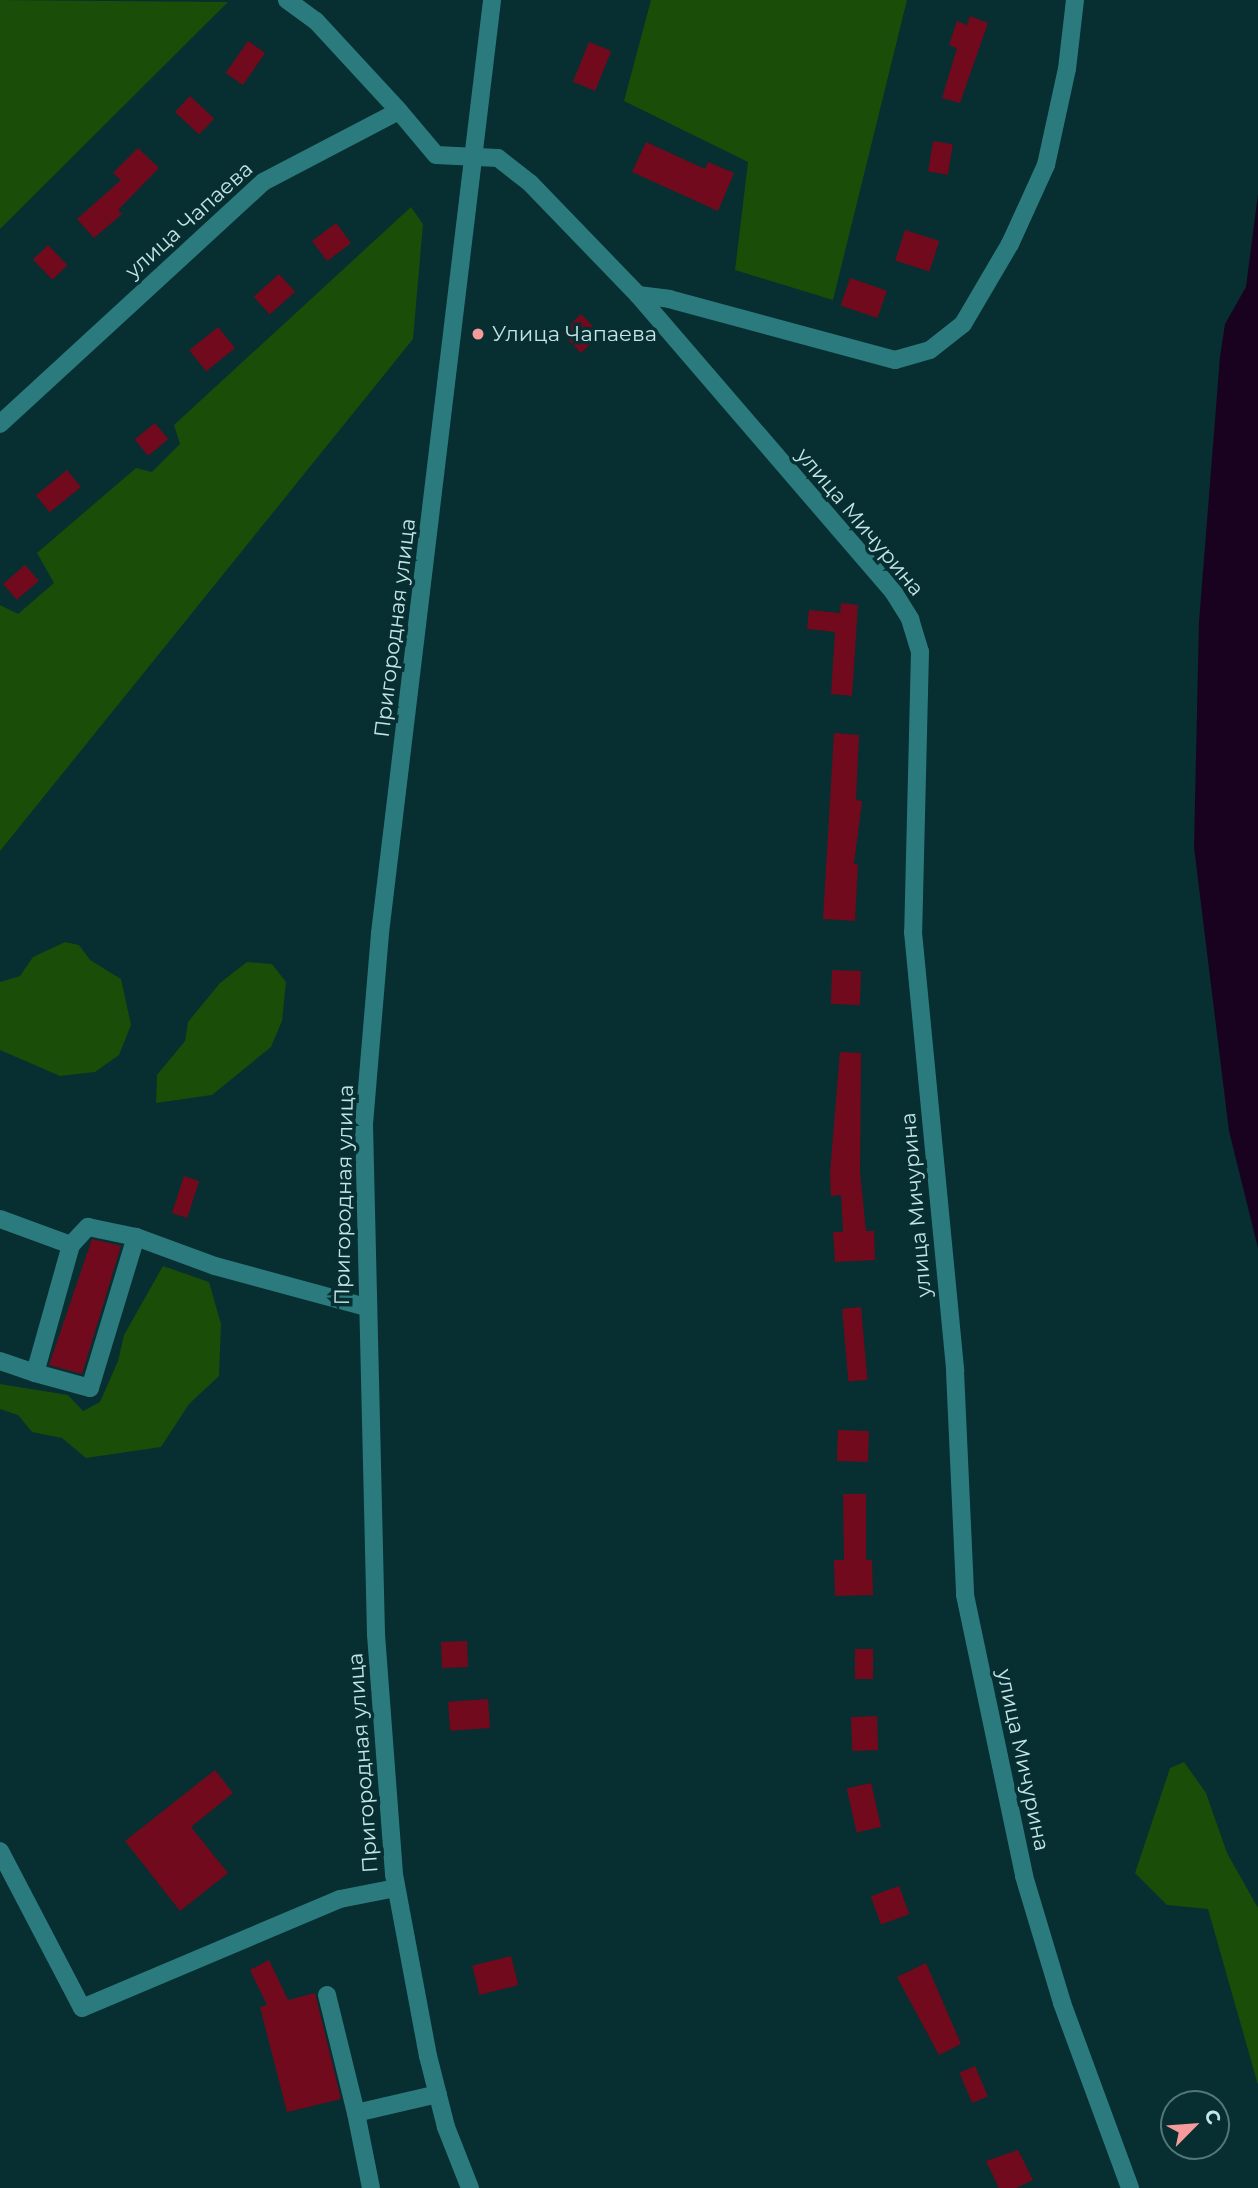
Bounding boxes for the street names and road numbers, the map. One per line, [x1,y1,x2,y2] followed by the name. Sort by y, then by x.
[120,156,258,284] street label: улица Чапаева
[791,443,929,601] street label: улица Мичурина
[369,517,421,739] street label: Пригородная улица
[329,1085,359,1305] street label: Пригородная улица
[895,1112,937,1298] street label: улица Мичурина
[343,1652,383,1874] street label: Пригородная улица
[991,1667,1055,1853] street label: улица Мичурина

